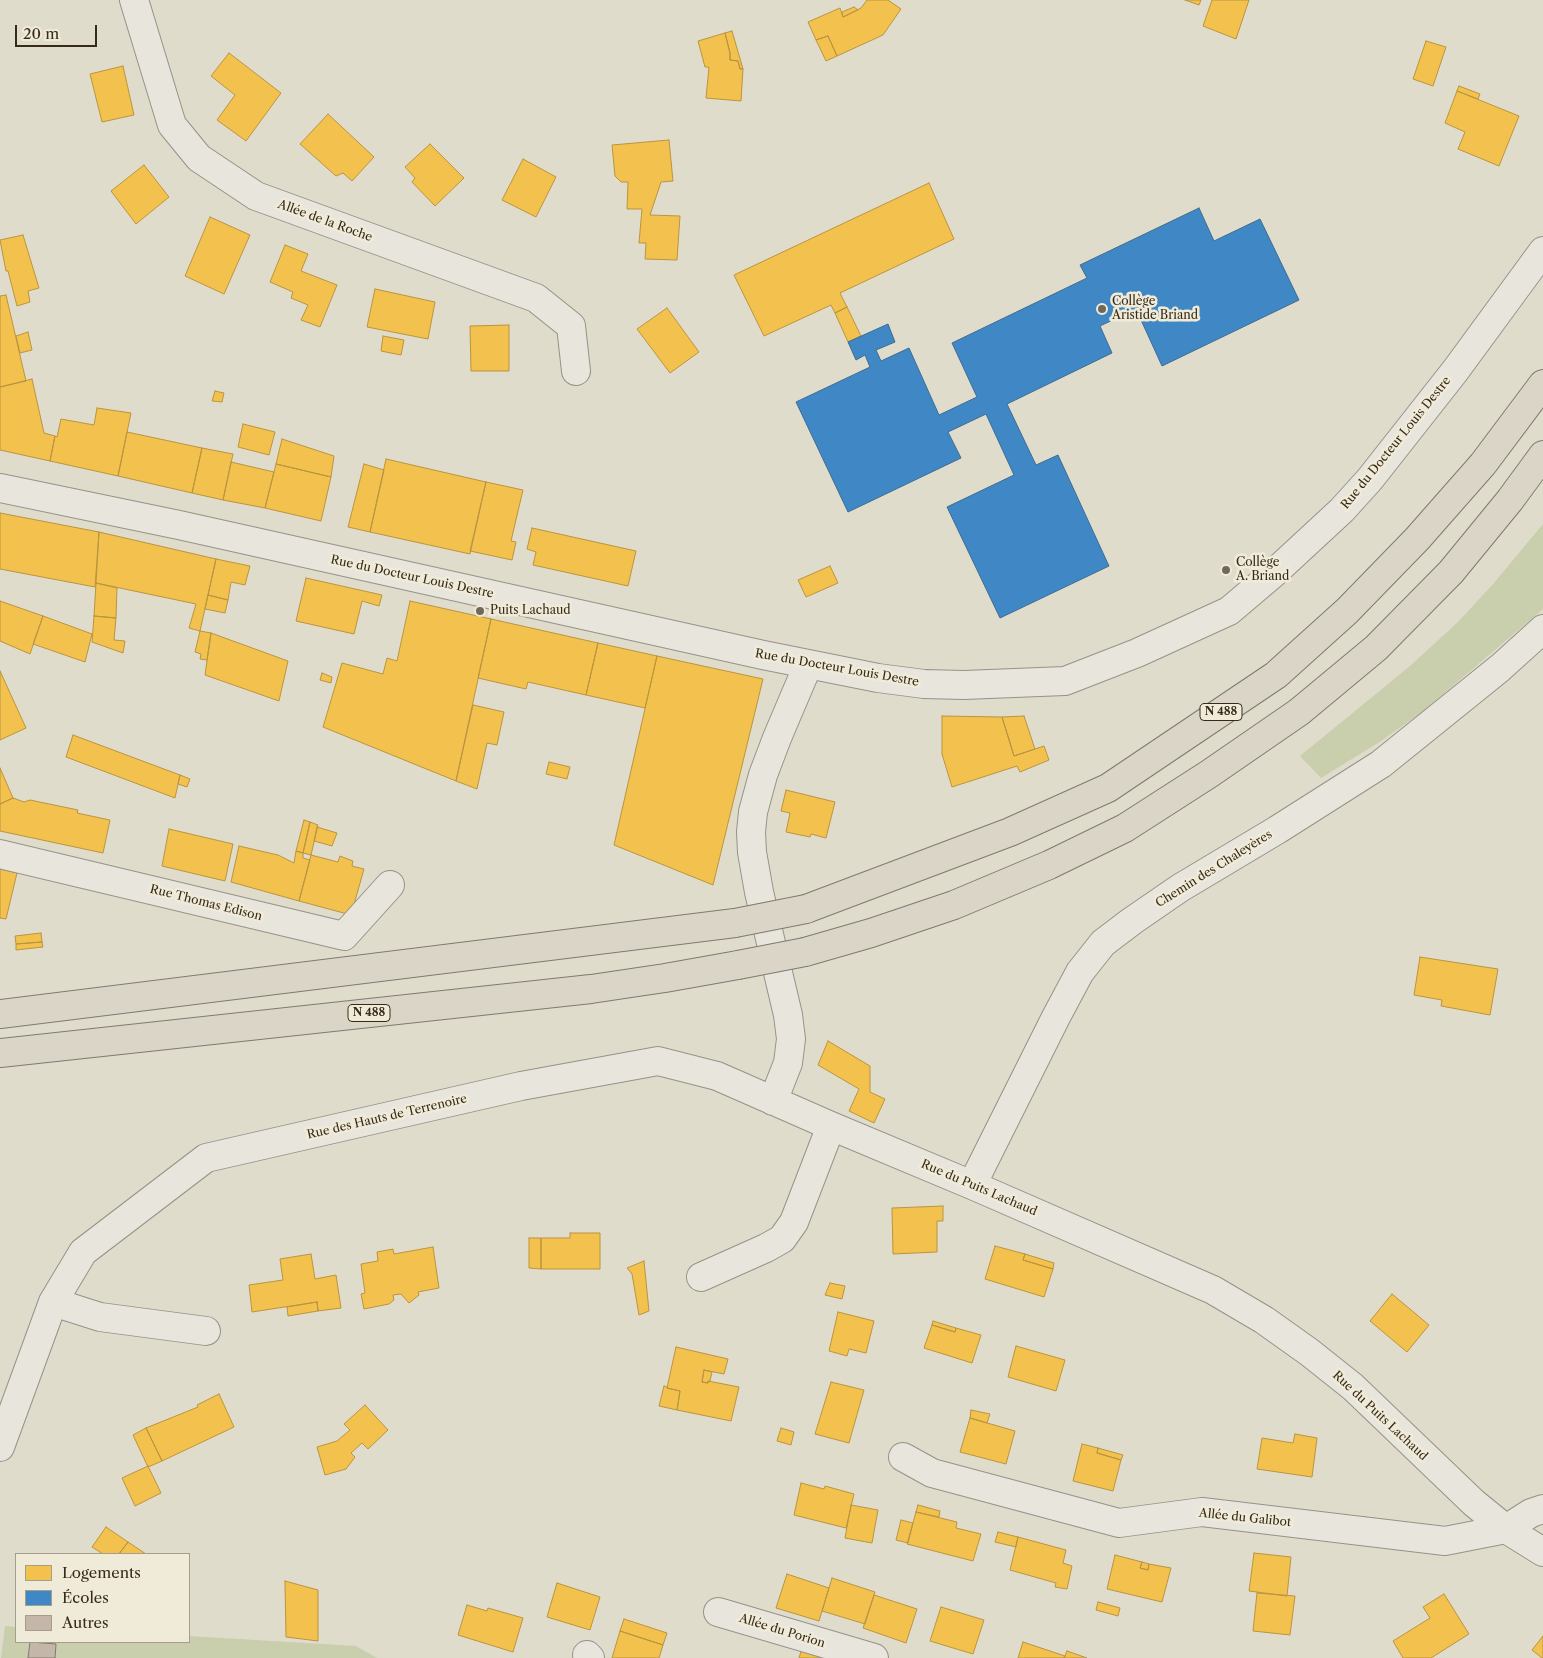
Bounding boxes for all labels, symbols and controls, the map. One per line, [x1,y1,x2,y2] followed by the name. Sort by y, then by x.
[18,15,100,47] scale bar
[23,24,59,43] text: 20 m
[276,197,374,245] street label: Allée de la Roche
[1112,295,1198,323] place label: Collège Aristide Briand
[1096,303,1108,315] marker: Collège Aristide Briand
[1338,374,1454,512] street label: Rue du Docteur Louis Destre
[329,553,495,601] street label: Rue du Docteur Louis Destre
[1236,556,1289,584] place label: Collège A. Briand
[1220,564,1232,576] marker: Collège A. Briand
[490,604,571,618] place label: Puits Lachaud
[474,605,486,617] marker: Puits Lachaud
[754,646,920,690] street label: Rue du Docteur Louis Destre
[1200,704,1242,720] road number: N 488
[1153,827,1275,911] street label: Chemin des Chaleyères
[148,882,264,924] street label: Rue Thomas Edison
[348,1004,390,1021] road number: N 488
[306,1092,468,1142] street label: Rue des Hauts de Terrenoire
[919,1157,1039,1219] street label: Rue du Puits Lachaud
[1330,1368,1430,1464] street label: Rue du Puits Lachaud
[1198,1506,1292,1530] street label: Allée du Galibot
[15,1553,190,1643] legend
[62,1563,141,1582] text: Logements
[62,1588,109,1607] text: Écoles
[737,1611,827,1651] street label: Allée du Porion
[62,1613,109,1632] text: Autres

